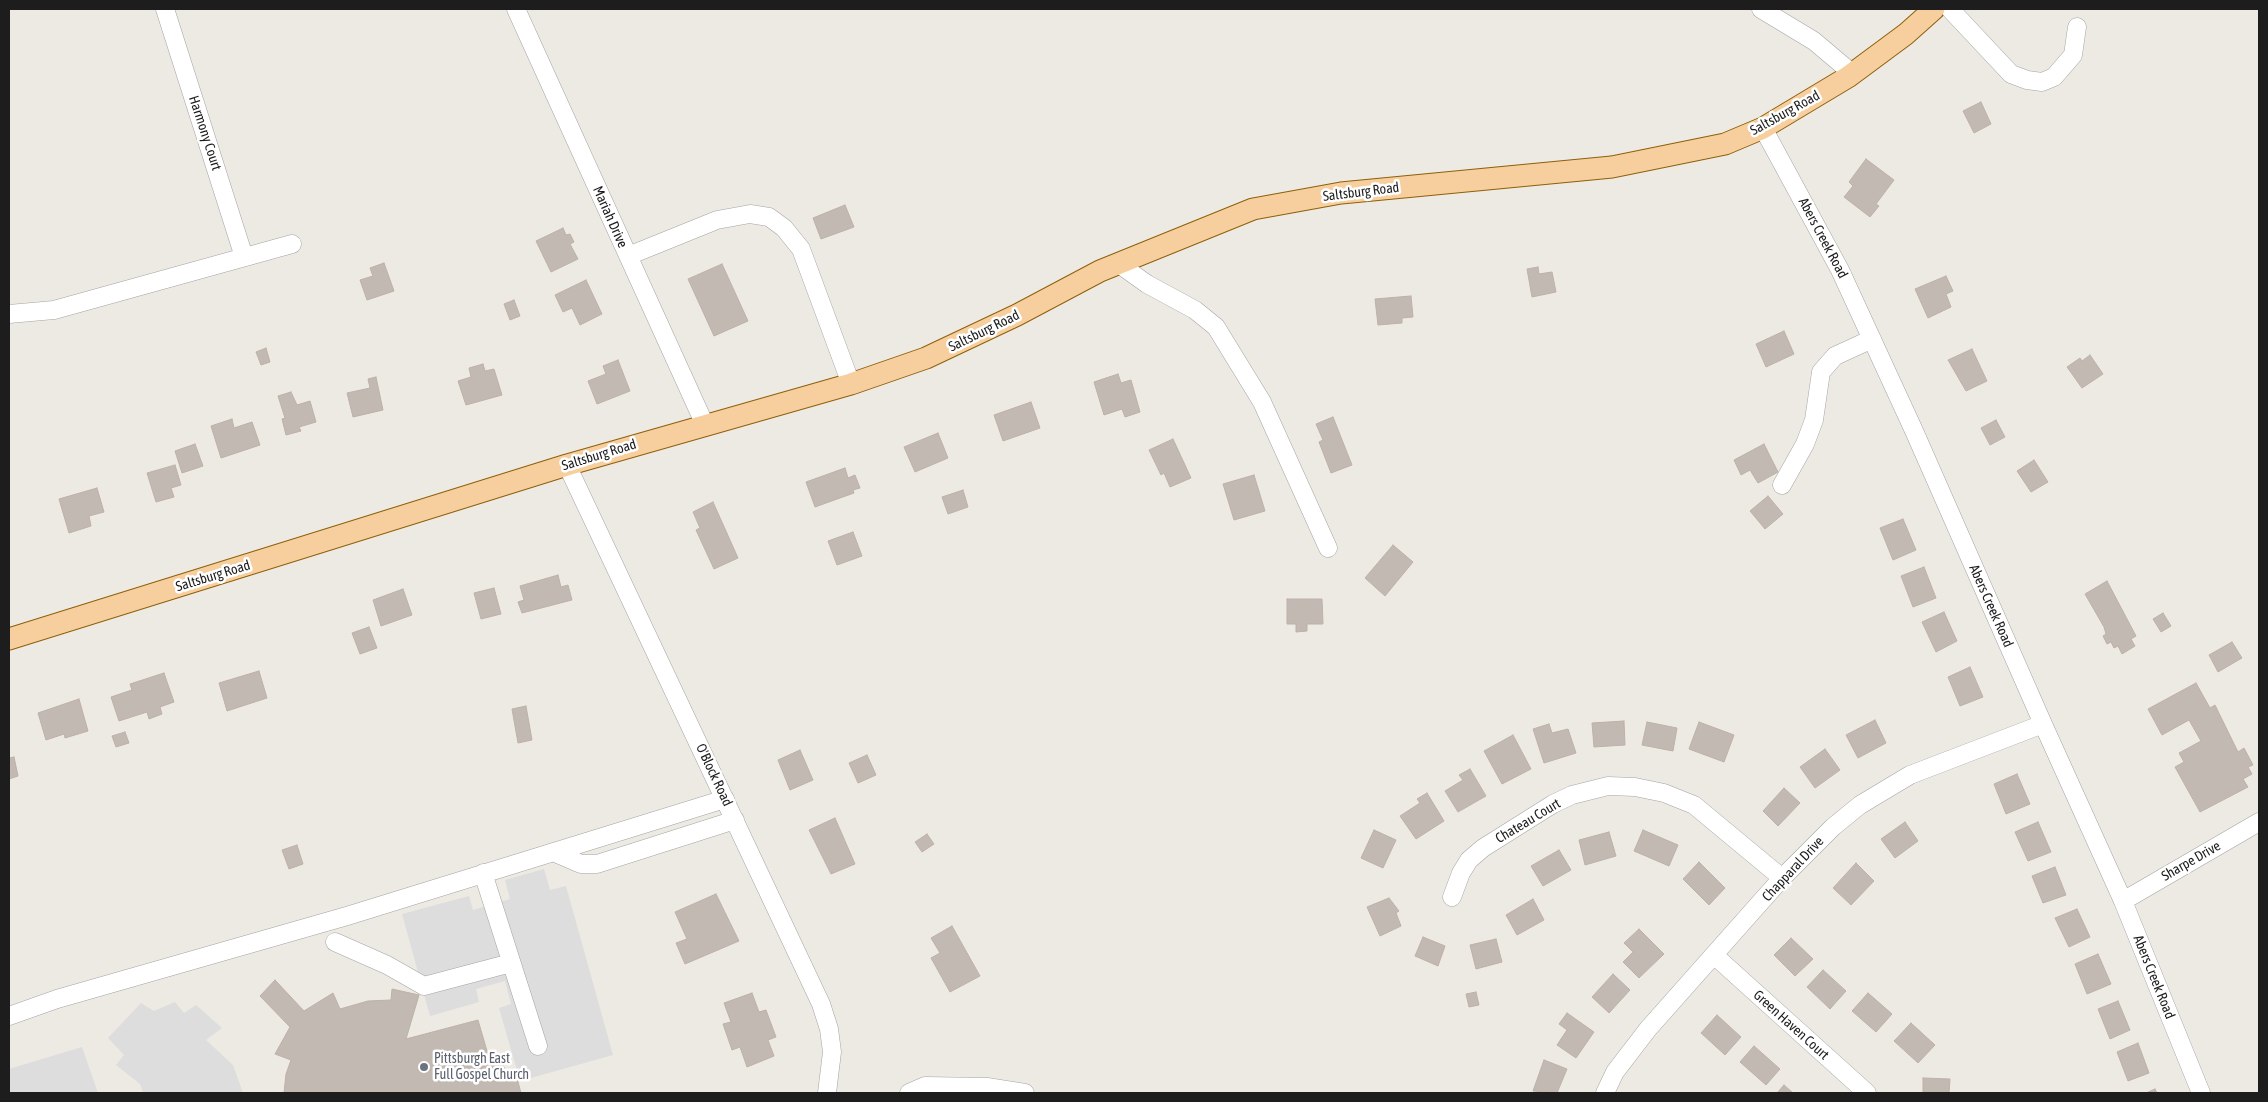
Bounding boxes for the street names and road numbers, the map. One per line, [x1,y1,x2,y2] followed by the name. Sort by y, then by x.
[1747,87,1823,139] street label: Saltsburg Road
[185,94,225,172] street label: Harmony Court
[1322,179,1400,205] street label: Saltsburg Road
[589,184,631,250] street label: Mariah Drive
[1795,195,1851,281] street label: Abers Creek Road
[946,307,1022,355] street label: Saltsburg Road
[560,436,638,474] street label: Saltsburg Road
[174,557,252,595] street label: Saltsburg Road
[1965,562,2017,650] street label: Abers Creek Road
[692,741,736,809] street label: O'Block Road
[1493,795,1563,847] street label: Chateau Court
[1759,833,1827,905] street label: Chapparal Drive
[2158,837,2224,885] street label: Sharpe Drive
[2130,933,2178,1021] street label: Abers Creek Road
[1750,987,1832,1063] street label: Green Haven Court

